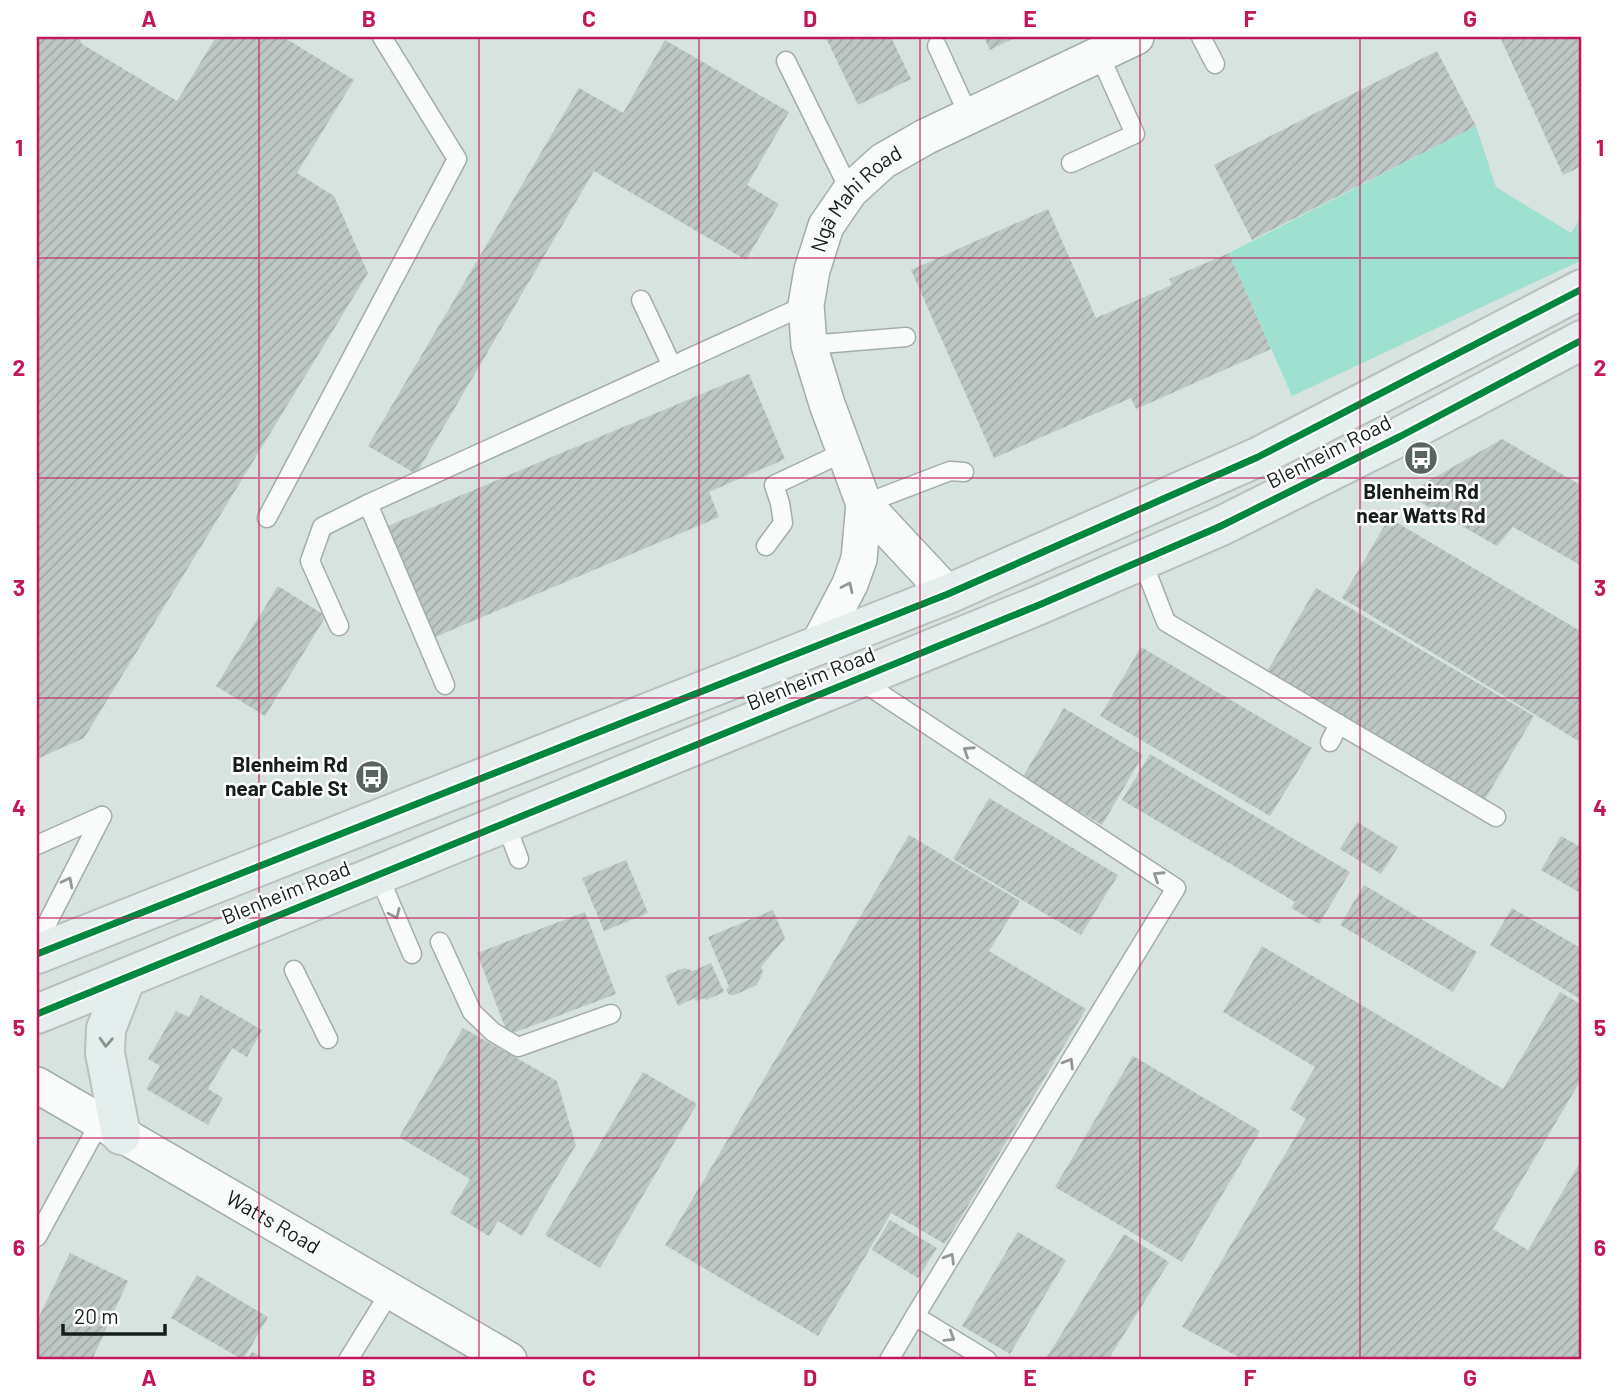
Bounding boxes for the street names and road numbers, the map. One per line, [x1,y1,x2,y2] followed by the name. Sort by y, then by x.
[804,139,905,255] street label: Ngā Mahi Road
[1262,409,1395,493] street label: Blenheim Road
[743,641,878,715] street label: Blenheim Road
[218,855,353,929] street label: Blenheim Road
[222,1184,325,1258] street label: Watts Road

